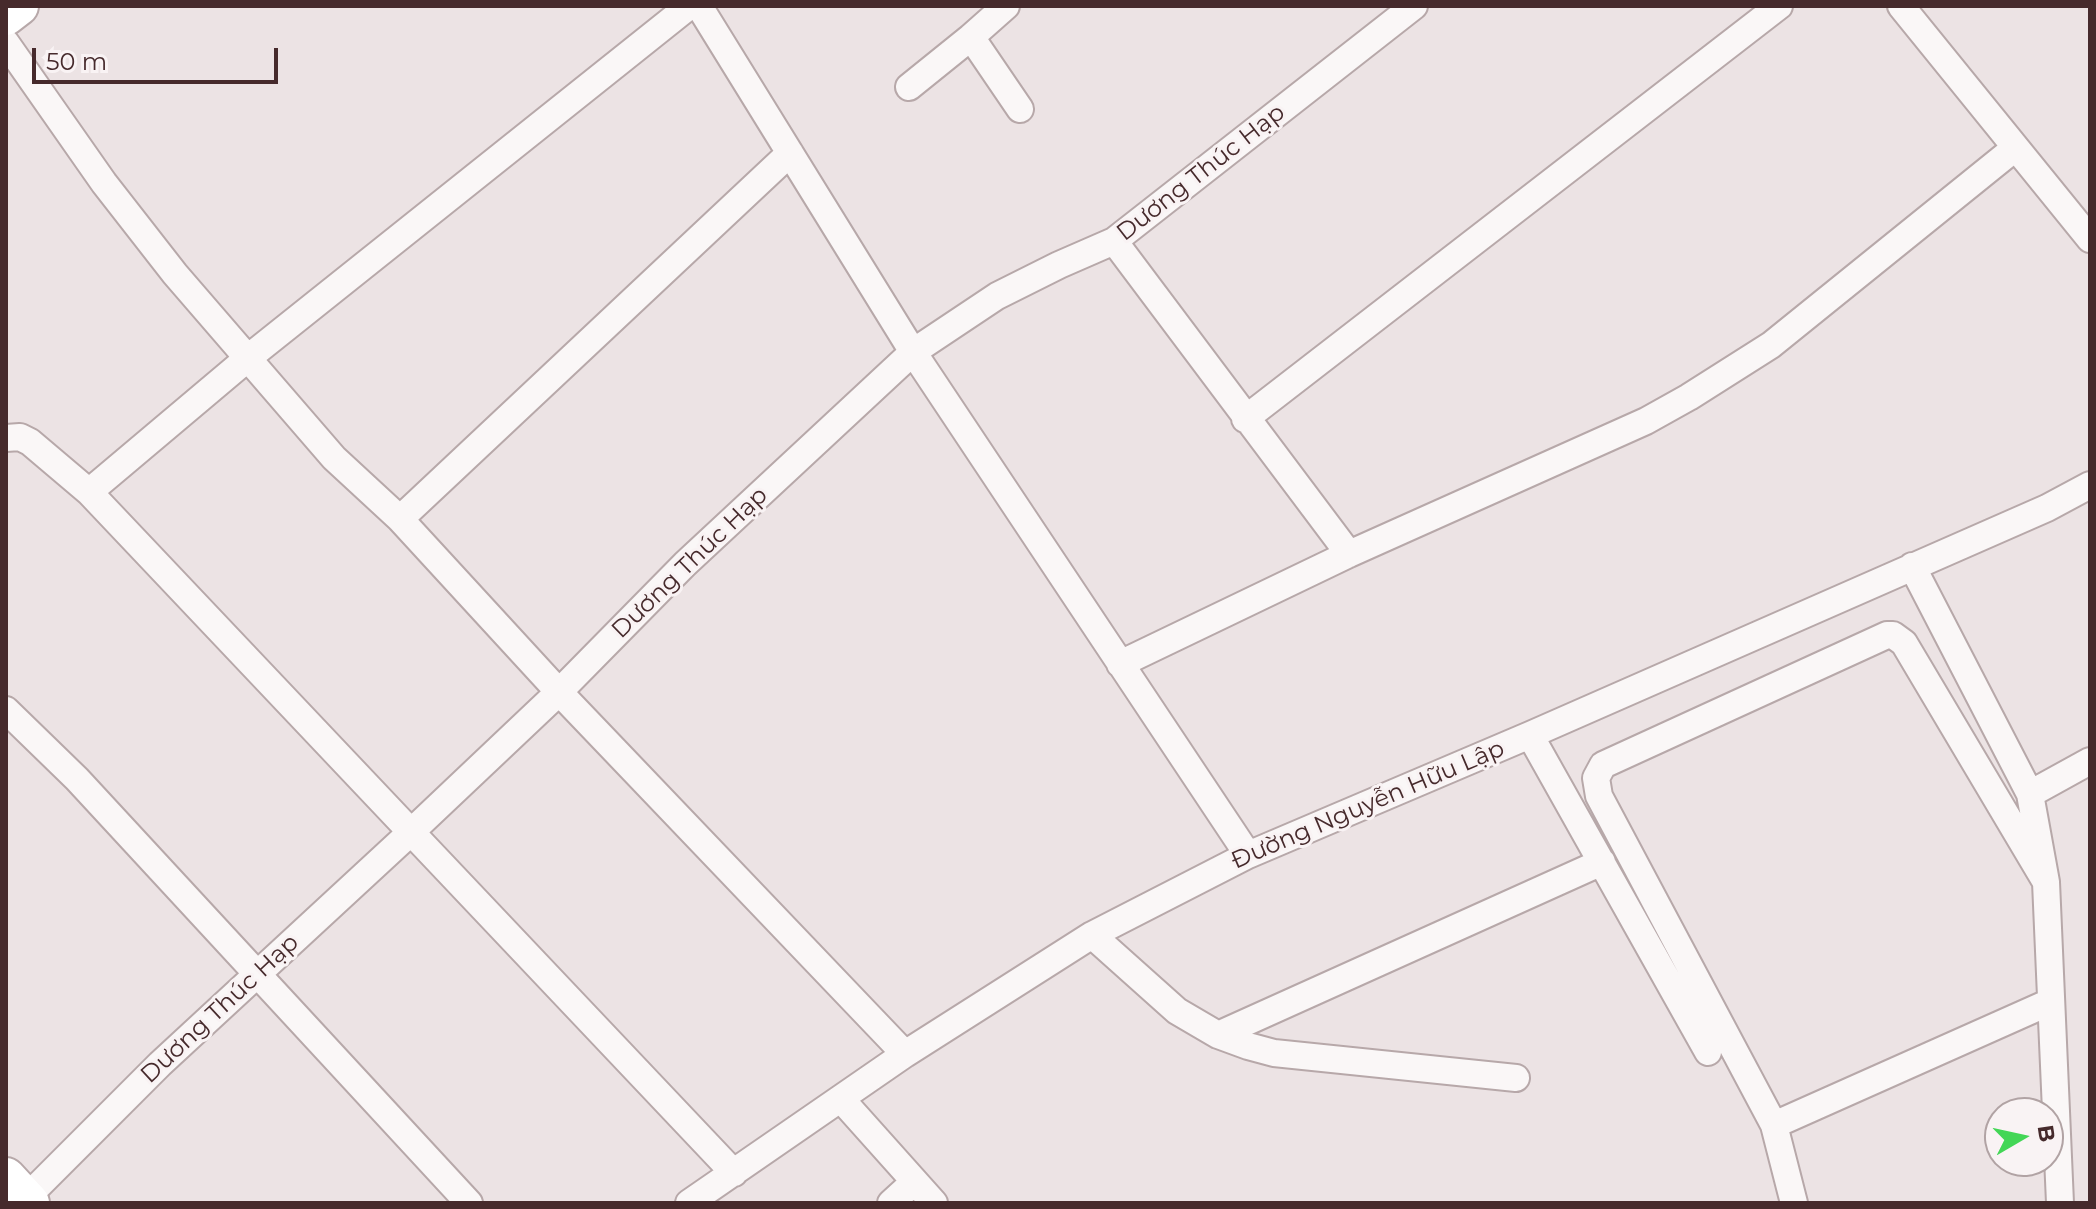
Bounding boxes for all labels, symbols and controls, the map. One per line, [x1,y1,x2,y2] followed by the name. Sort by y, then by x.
[36,32,282,82] scale bar
[46,47,107,76] text: 50 m
[1111,98,1291,248] street label: Dương Thúc Hạp
[606,481,774,645] street label: Dương Thúc Hạp
[1227,734,1509,876] street label: Đường Nguyễn Hữu Lập
[135,928,305,1090] street label: Dương Thúc Hạp
[1984,1097,2064,1177] north arrow
[2032,1123,2061,1144] text: B

